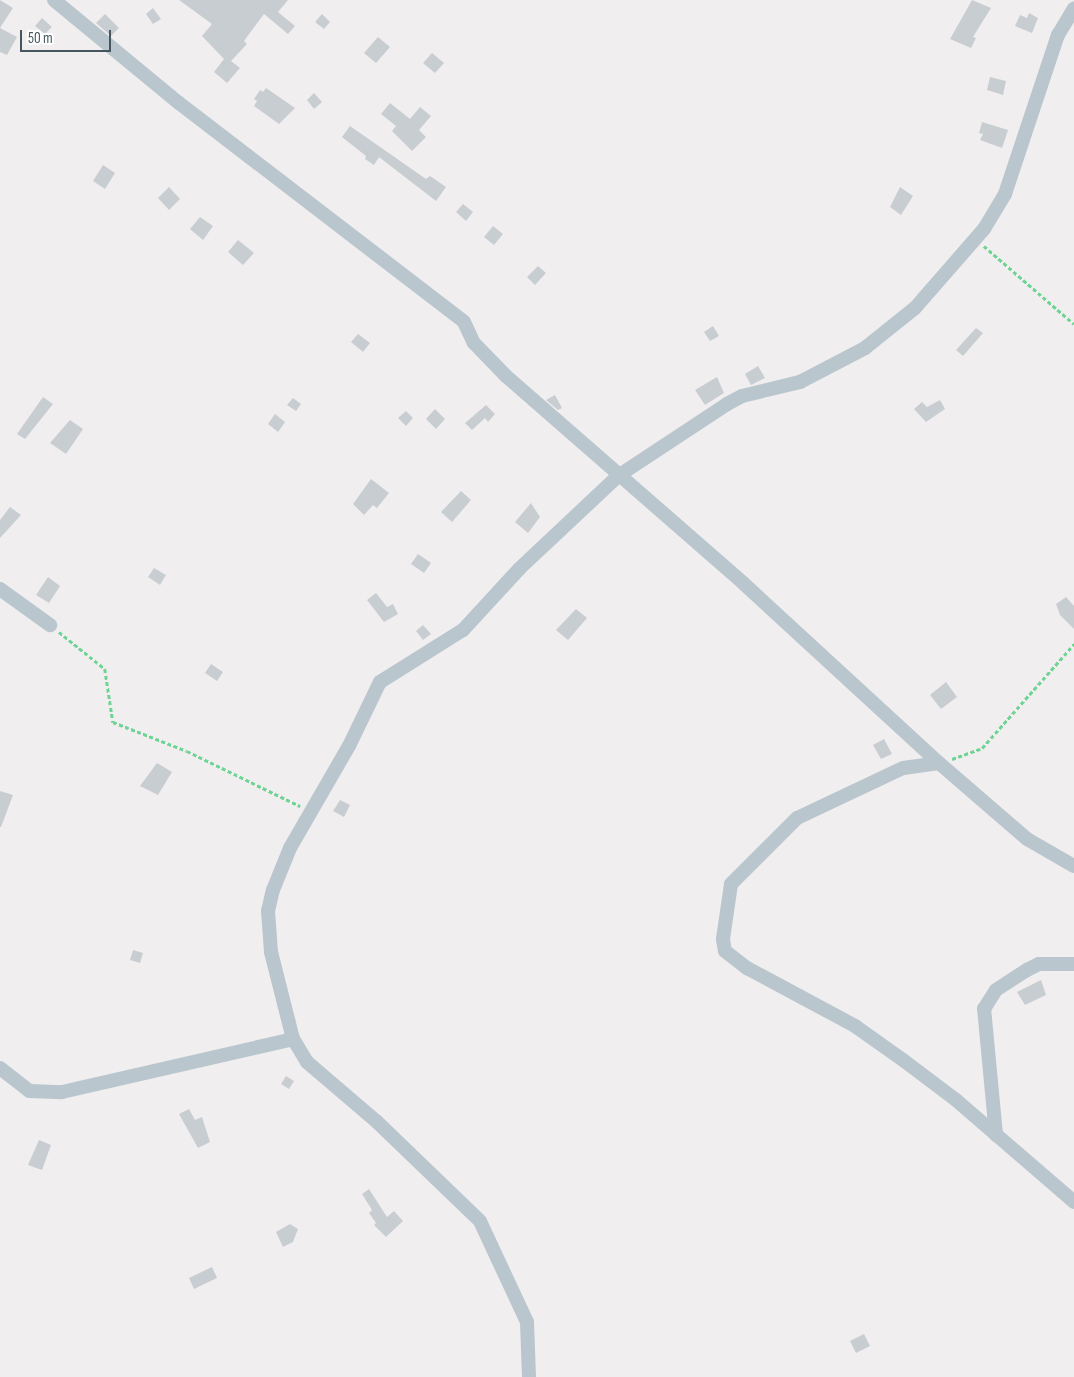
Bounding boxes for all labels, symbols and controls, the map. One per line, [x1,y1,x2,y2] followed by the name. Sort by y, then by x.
[22,20,114,52] scale bar
[28,29,53,48] text: 50 m

